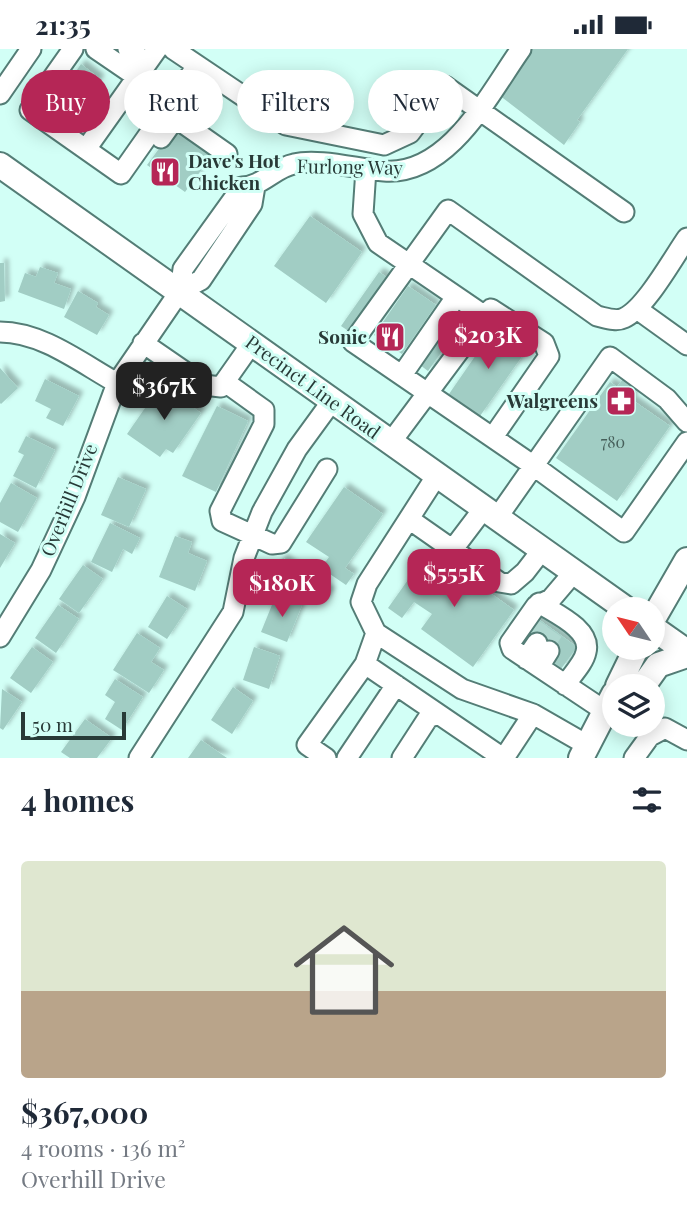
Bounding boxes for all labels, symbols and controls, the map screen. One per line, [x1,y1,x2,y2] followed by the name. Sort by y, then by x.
[35,7,91,42] text: 21:35
[21,70,110,133] chip: Buy
[124,70,223,133] chip: Rent
[237,70,354,133] chip: Filters
[368,70,463,133] chip: New
[188,147,280,195] place label: Dave's Hot Chicken
[297,152,404,180] street label: Furlong Way
[148,155,182,189] restaurant icon: Dave's Hot Chicken
[439,311,537,371] pin: $203K
[454,318,522,349] text: $203K
[373,320,407,354] restaurant icon: Sonic
[318,323,367,349] place label: Sonic
[241,328,386,444] street label: Precinct Line Road
[115,363,213,422] pin: $367K
[132,369,196,400] text: $367K
[604,384,638,418] pharmacy icon: Walgreens
[506,387,598,413] place label: Walgreens
[601,431,625,452] house number: 780
[34,439,103,560] street label: Overhill Drive
[405,549,503,609] pin: $555K
[423,556,485,587] text: $555K
[233,559,331,619] pin: $180K
[249,566,315,597] text: $180K
[602,597,665,660] north arrow
[602,597,665,737] map controls
[602,674,665,737] button: layers
[21,709,126,741] scale bar
[32,711,73,737] text: 50 m
[21,780,134,820] text: 4 homes
[628,781,666,819] icon: filters
[281,907,407,1033] icon: home
[21,1092,148,1132] text: $367,000
[21,1132,186,1163] text: 4 rooms · 136 m²
[21,1163,166,1194] text: Overhill Drive

